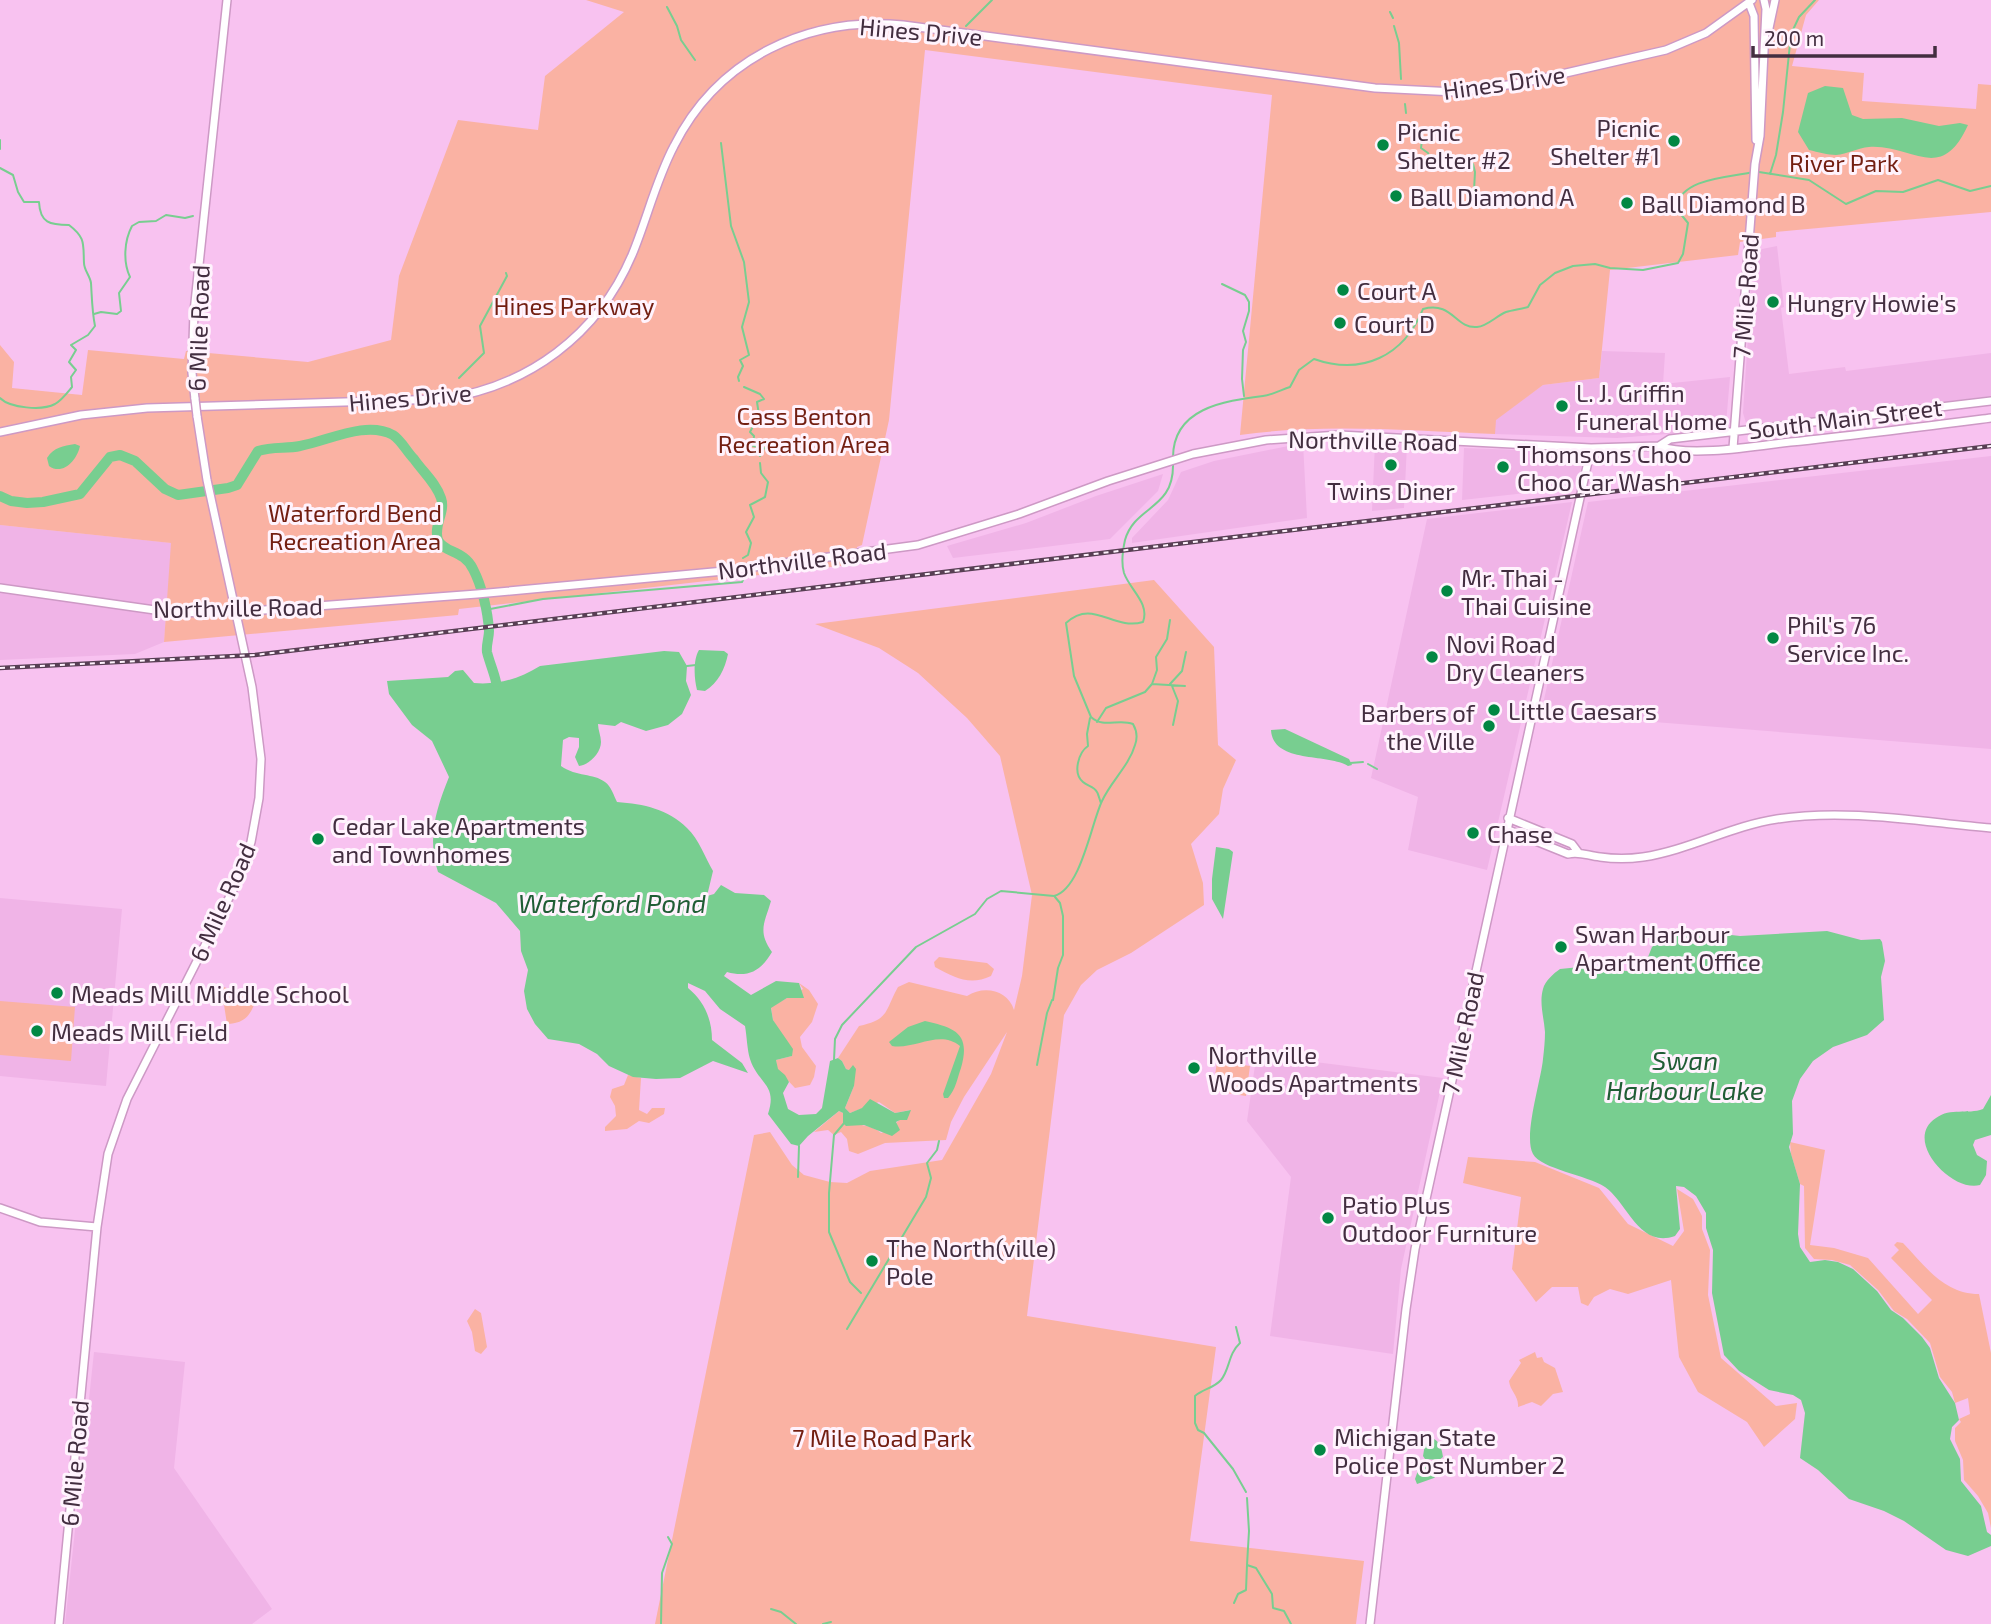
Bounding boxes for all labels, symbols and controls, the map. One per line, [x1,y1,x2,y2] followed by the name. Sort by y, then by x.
[858,11,984,51] street label: Hines Drive
[1753,14,1935,58] scale bar
[1764,25,1824,50] text: 200 m
[1441,59,1567,105] street label: Hines Drive
[1550,113,1660,170] place label: Picnic Shelter #1
[1397,117,1511,174] place label: Picnic Shelter #2
[1666,133,1682,149] marker: Picnic Shelter #1
[1375,137,1391,153] marker: Picnic Shelter #2
[1789,148,1899,177] park label: River Park
[1410,182,1574,211] place label: Ball Diamond A
[1388,188,1404,204] marker: Ball Diamond A
[1641,189,1806,218] place label: Ball Diamond B
[1619,195,1635,211] marker: Ball Diamond B
[1726,233,1764,359] street label: 7 Mile Road
[181,264,215,392] street label: 6 Mile Road
[1357,276,1437,305] place label: Court A
[1335,282,1351,298] marker: Court A
[1787,288,1956,317] place label: Hungry Howie's
[493,291,655,320] park label: Hines Parkway
[1765,294,1781,310] marker: Hungry Howie's
[1354,309,1435,338] place label: Court D
[1332,315,1348,331] marker: Court D
[347,377,473,417] street label: Hines Drive
[1576,378,1727,435] place label: L. J. Griffin Funeral Home
[1746,392,1944,444] street label: South Main Street
[1554,398,1570,414] marker: L. J. Griffin Funeral Home
[718,401,890,458] park label: Cass Benton Recreation Area
[1288,424,1458,456] street label: Northville Road
[1517,439,1692,496] place label: Thomsons Choo Choo Car Wash
[1383,457,1399,473] marker: Twins Diner
[1495,459,1511,475] marker: Thomsons Choo Choo Car Wash
[1327,476,1455,505] place label: Twins Diner
[268,498,442,555] park label: Waterford Bend Recreation Area
[716,535,888,585] street label: Northville Road
[1461,563,1592,620] place label: Mr. Thai - Thai Cuisine
[1439,583,1455,599] marker: Mr. Thai - Thai Cuisine
[153,591,323,623] street label: Northville Road
[1787,610,1909,667] place label: Phil's 76 Service Inc.
[1446,629,1585,686] place label: Novi Road Dry Cleaners
[1765,630,1781,646] marker: Phil's 76 Service Inc.
[1424,649,1440,665] marker: Novi Road Dry Cleaners
[1508,696,1657,725] place label: Little Caesars
[1361,698,1476,755] place label: Barbers of the Ville
[1486,702,1502,718] marker: Little Caesars
[1481,718,1497,734] marker: Barbers of the Ville
[332,811,585,868] place label: Cedar Lake Apartments and Townhomes
[1487,819,1553,848] place label: Chase
[1465,825,1481,841] marker: Chase
[310,831,326,847] marker: Cedar Lake Apartments and Townhomes
[183,838,261,966] street label: 6 Mile Road
[518,887,706,918] water label: Waterford Pond
[1575,919,1761,976] place label: Swan Harbour Apartment Office
[1553,939,1569,955] marker: Swan Harbour Apartment Office
[1435,969,1489,1097] street label: 7 Mile Road
[71,979,349,1008] place label: Meads Mill Middle School
[49,985,65,1001] marker: Meads Mill Middle School
[51,1017,228,1046] place label: Meads Mill Field
[29,1023,45,1039] marker: Meads Mill Field
[1208,1040,1418,1097] place label: Northville Woods Apartments
[1606,1044,1764,1105] water label: Swan Harbour Lake
[1186,1060,1202,1076] marker: Northville Woods Apartments
[1342,1190,1537,1247] place label: Patio Plus Outdoor Furniture
[1320,1210,1336,1226] marker: Patio Plus Outdoor Furniture
[886,1233,1056,1290] place label: The North(ville) Pole
[864,1253,880,1269] marker: The North(ville) Pole
[54,1399,94,1527] street label: 6 Mile Road
[1334,1422,1565,1479] place label: Michigan State Police Post Number 2
[792,1423,972,1452] park label: 7 Mile Road Park
[1312,1442,1328,1458] marker: Michigan State Police Post Number 2

